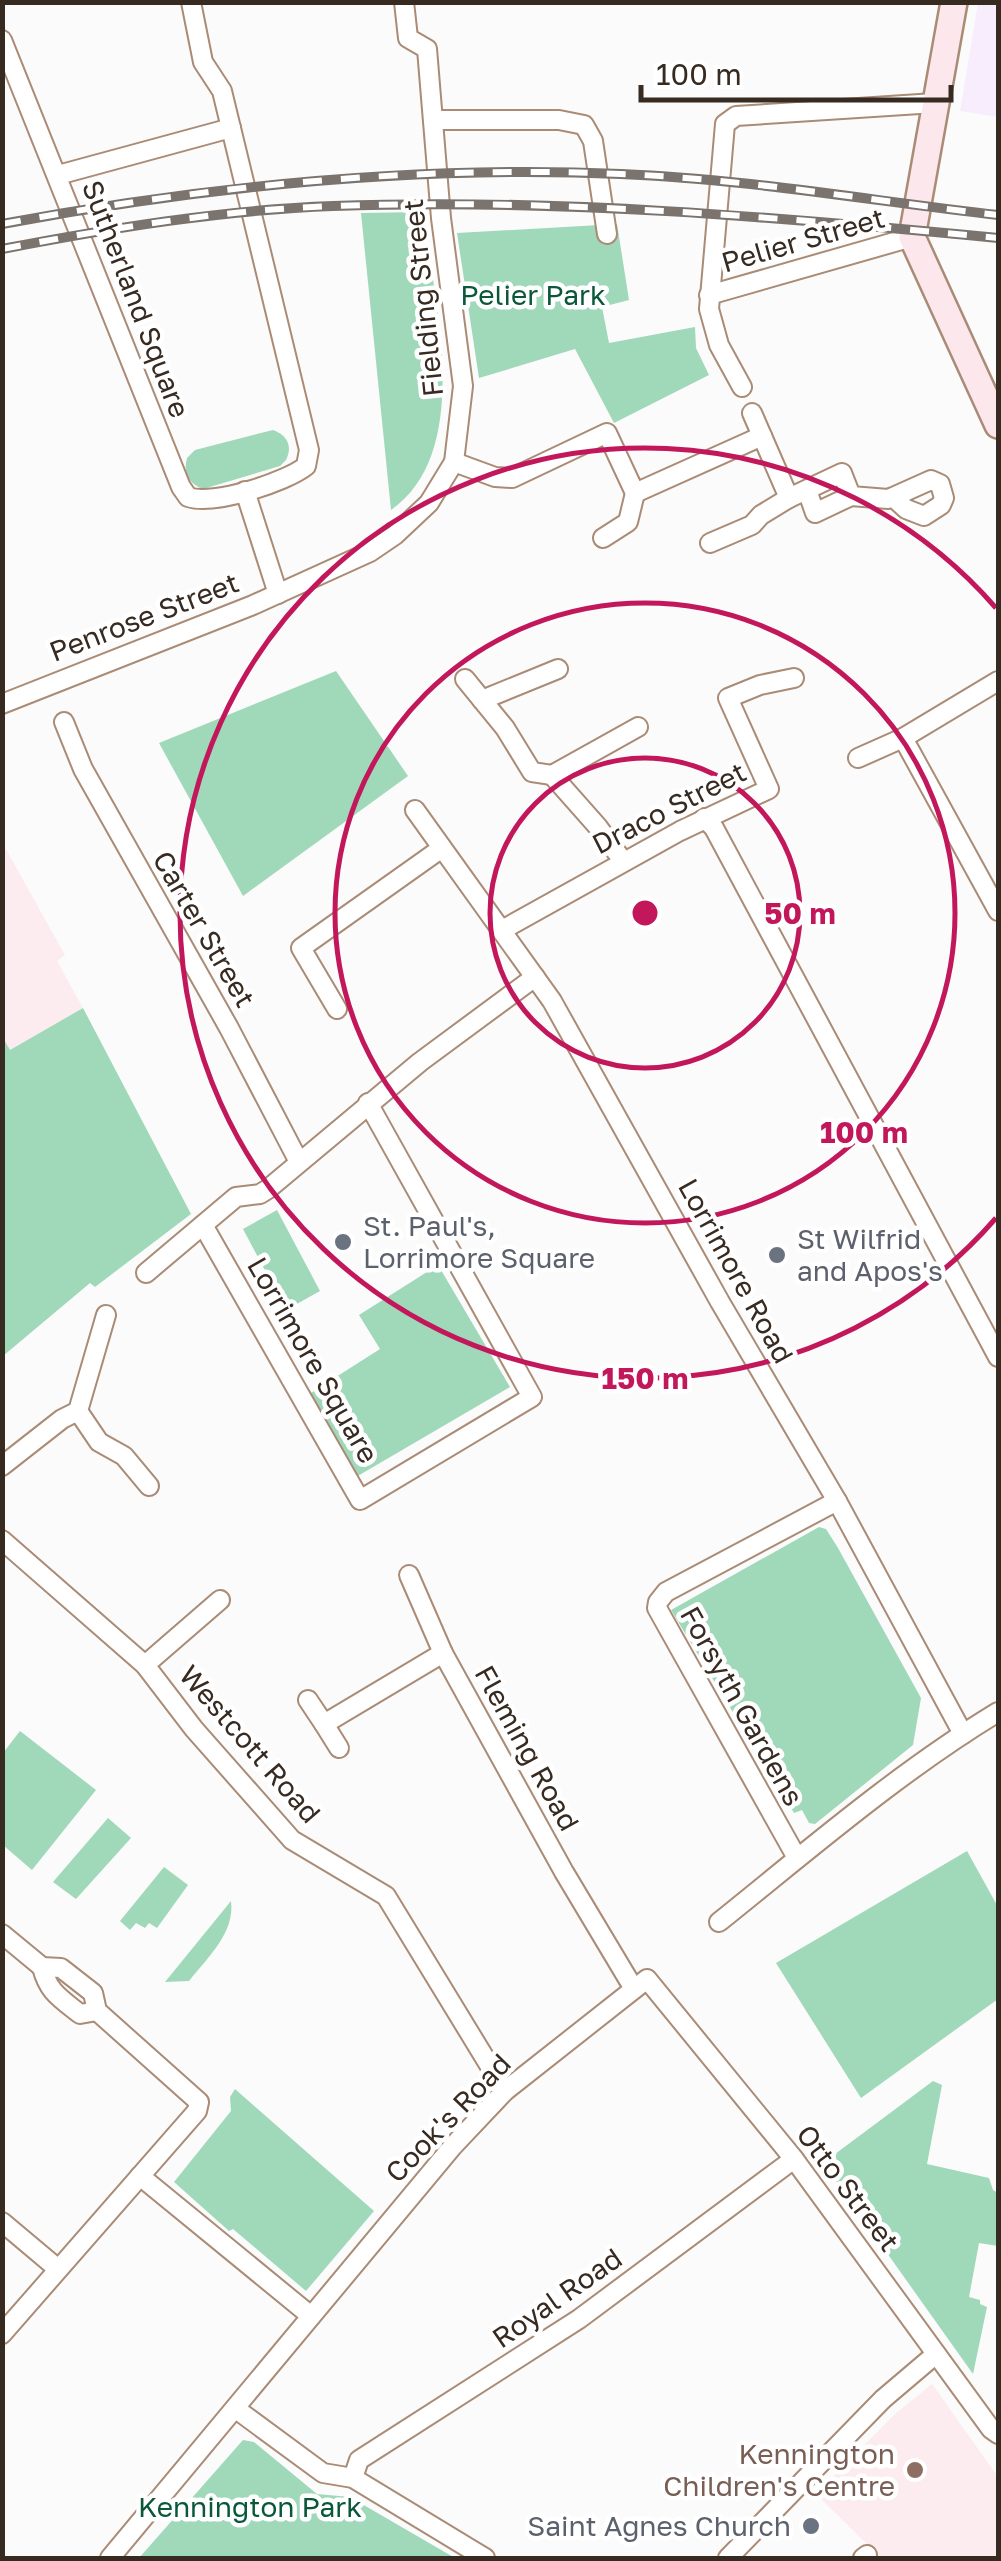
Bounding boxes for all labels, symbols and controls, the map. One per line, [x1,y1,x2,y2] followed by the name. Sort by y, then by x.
[641,40,951,102] scale bar
[656,56,742,92] text: 100 m
[76,176,197,422] street label: Sutherland Square
[396,198,449,398] street label: Fielding Street
[718,201,888,279] street label: Pelier Street
[460,278,606,311] park label: Pelier Park
[45,565,243,668] street label: Penrose Street
[586,755,751,860] street label: Draco Street
[146,845,262,1013] street label: Carter Street
[627,895,663,931] centre of rings
[764,895,836,931] text: 50 m
[820,1114,908,1150] text: 100 m
[672,1173,801,1369] street label: Lorrimore Road
[363,1209,595,1274] place label: St. Paul's, Lorrimore Square
[797,1222,943,1287] place label: St Wilfrid and Apos's
[332,1231,354,1253] marker: St. Paul's, Lorrimore Square
[766,1244,788,1266] marker: St Wilfrid and Apos's
[241,1251,386,1468] street label: Lorrimore Square
[602,1360,689,1396] text: 150 m
[674,1600,811,1811] street label: Forsyth Gardens
[173,1658,328,1829] street label: Westcott Road
[468,1659,586,1836] street label: Fleming Road
[378,2047,517,2189] street label: Cook's Road
[790,2118,907,2257] street label: Otto Street
[486,2241,628,2354] street label: Royal Road
[663,2437,895,2502] place label: Kennington Children's Centre
[904,2459,926,2481] marker: Kennington Children's Centre
[138,2490,362,2523] park label: Kennington Park
[527,2509,791,2542] place label: Saint Agnes Church
[800,2515,822,2537] marker: Saint Agnes Church

